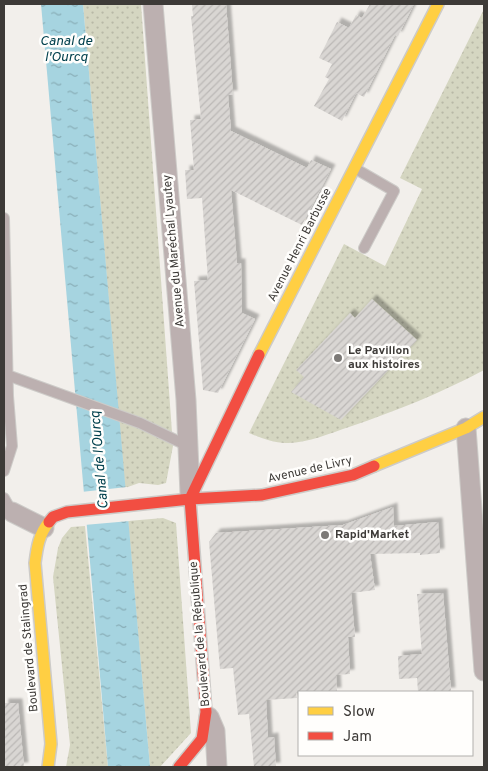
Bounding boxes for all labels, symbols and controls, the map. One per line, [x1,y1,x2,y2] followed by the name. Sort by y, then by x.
[40,33,93,66] water label: Canal de l'Ourcq
[159,174,189,328] street label: Avenue du Maréchal Lyautey
[264,185,336,305] street label: Avenue Henri Barbusse
[348,343,420,373] place label: Le Pavillon aux histoires
[332,352,344,364] marker: Le Pavillon aux histoires
[87,410,113,510] water label: Canal de l'Ourcq
[266,453,354,487] street label: Avenue de Livry
[335,527,409,543] place label: Rapid'Market
[319,529,331,541] marker: Rapid'Market
[186,561,214,707] street label: Boulevard de la République
[15,583,43,713] street label: Boulevard de Stalingrad
[298,691,473,756] legend
[343,703,375,722] text: Slow
[343,728,372,747] text: Jam

